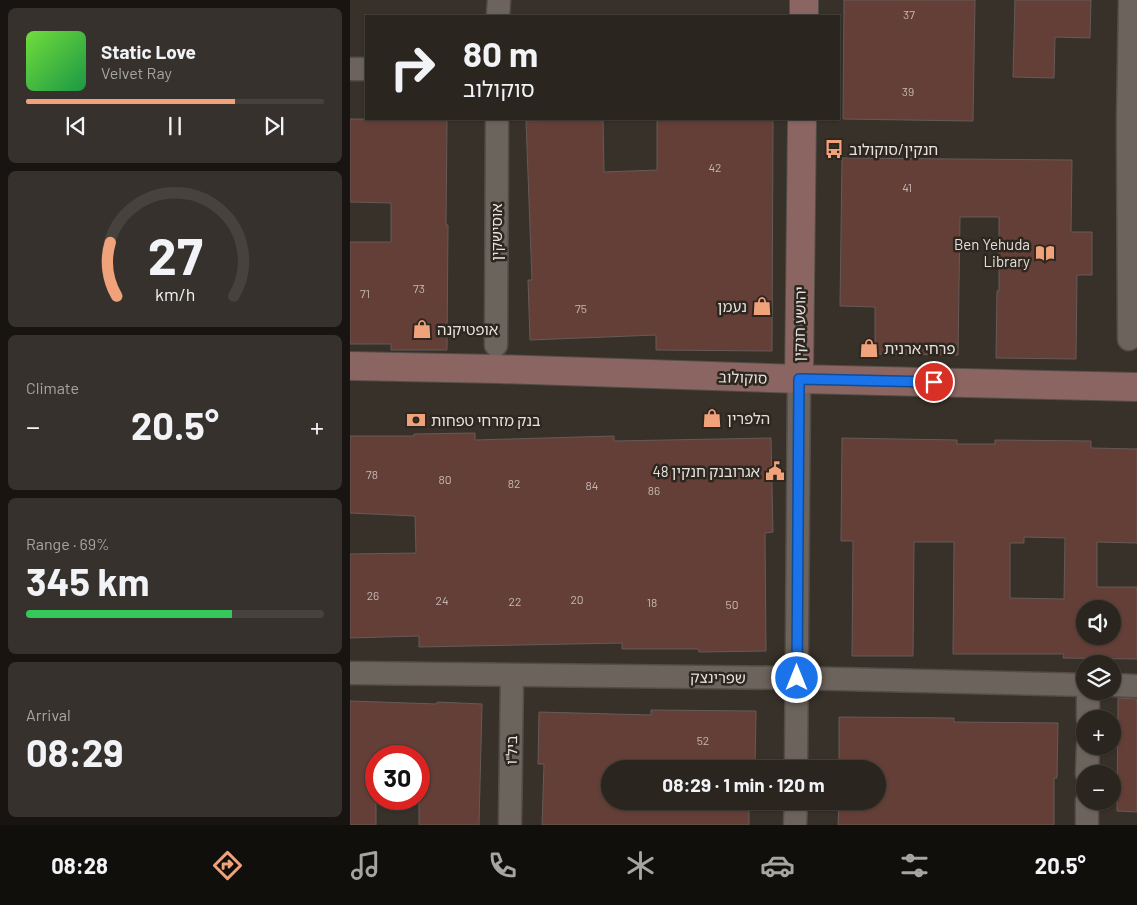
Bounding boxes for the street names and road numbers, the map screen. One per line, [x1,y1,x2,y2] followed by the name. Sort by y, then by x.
[487,203,505,261] street label: אוסישקין
[789,286,809,362] street label: יהושע חנקין
[718,367,768,387] street label: סוקולוב
[690,668,746,686] street label: שפרינצק
[502,735,520,765] street label: ביל"ו

